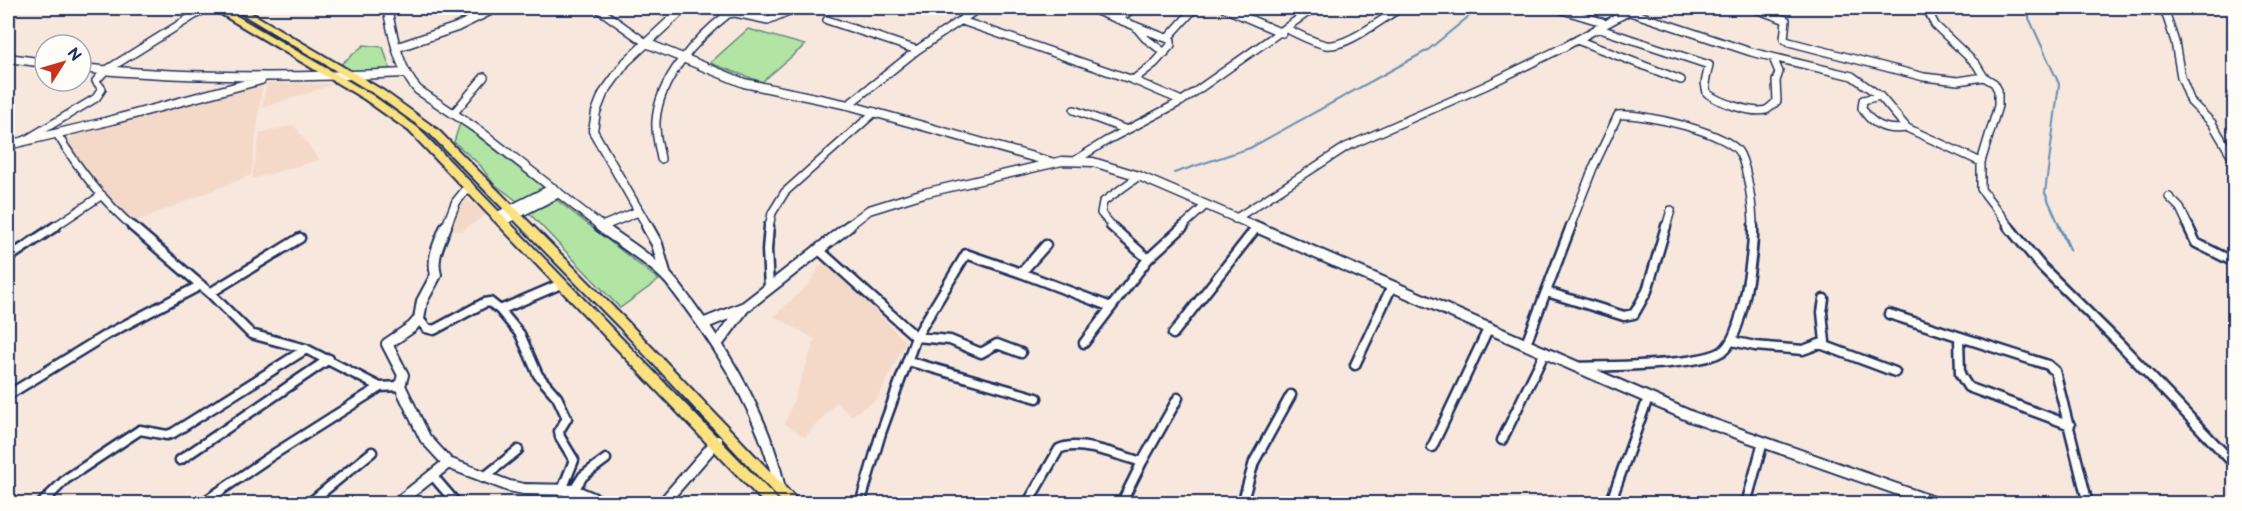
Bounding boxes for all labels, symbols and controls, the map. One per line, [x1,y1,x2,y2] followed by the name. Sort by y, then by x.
[33,33,93,93] north arrow
[63,44,85,65] text: N

